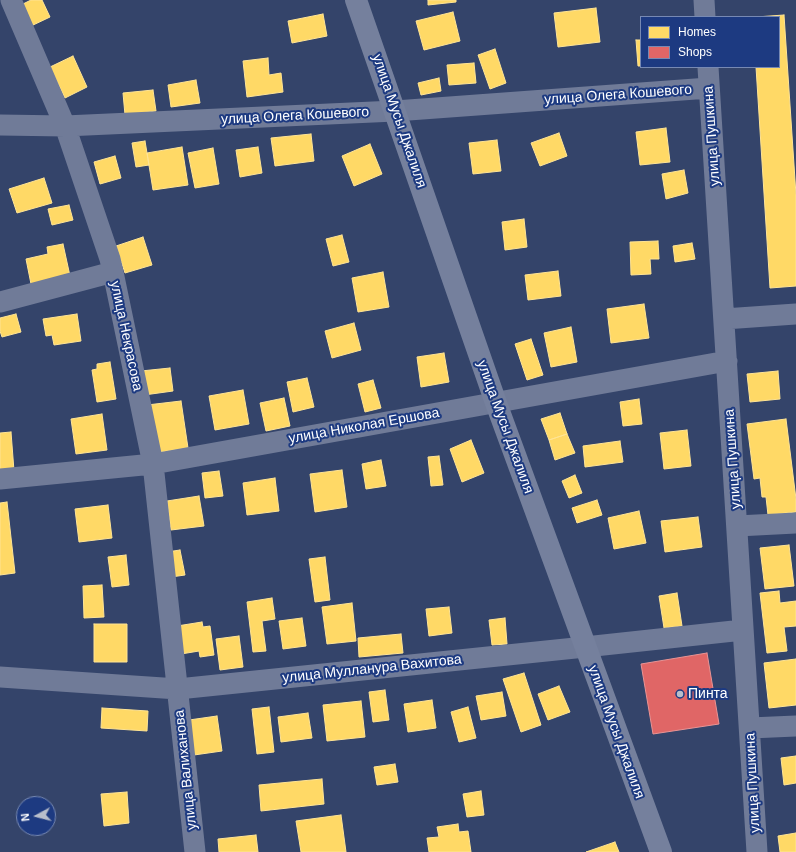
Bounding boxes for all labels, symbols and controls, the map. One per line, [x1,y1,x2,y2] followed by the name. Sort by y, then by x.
[640,16,780,68] legend
[678,25,716,39] text: Homes
[678,45,712,59] text: Shops
[368,52,430,190] street label: улица Мусы Джалиля
[544,81,692,109] street label: улица Олега Кошевого
[700,85,724,187] street label: улица Пушкина
[221,104,369,128] street label: улица Олега Кошевого
[106,279,146,393] street label: улица Некрасова
[473,358,537,496] street label: улица Мусы Джалиля
[287,404,441,448] street label: улица Николая Ершова
[721,408,745,510] street label: улица Пушкина
[282,651,462,687] street label: улица Мулланура Вахитова
[584,663,648,801] street label: улица Мусы Джалиля
[688,686,728,702] place label: Пинта
[675,689,685,699] marker: Пинта
[171,709,201,831] street label: улица Валиханова
[742,733,764,833] street label: улица Пушкина
[16,796,56,836] north arrow
[19,813,32,822] text: N

